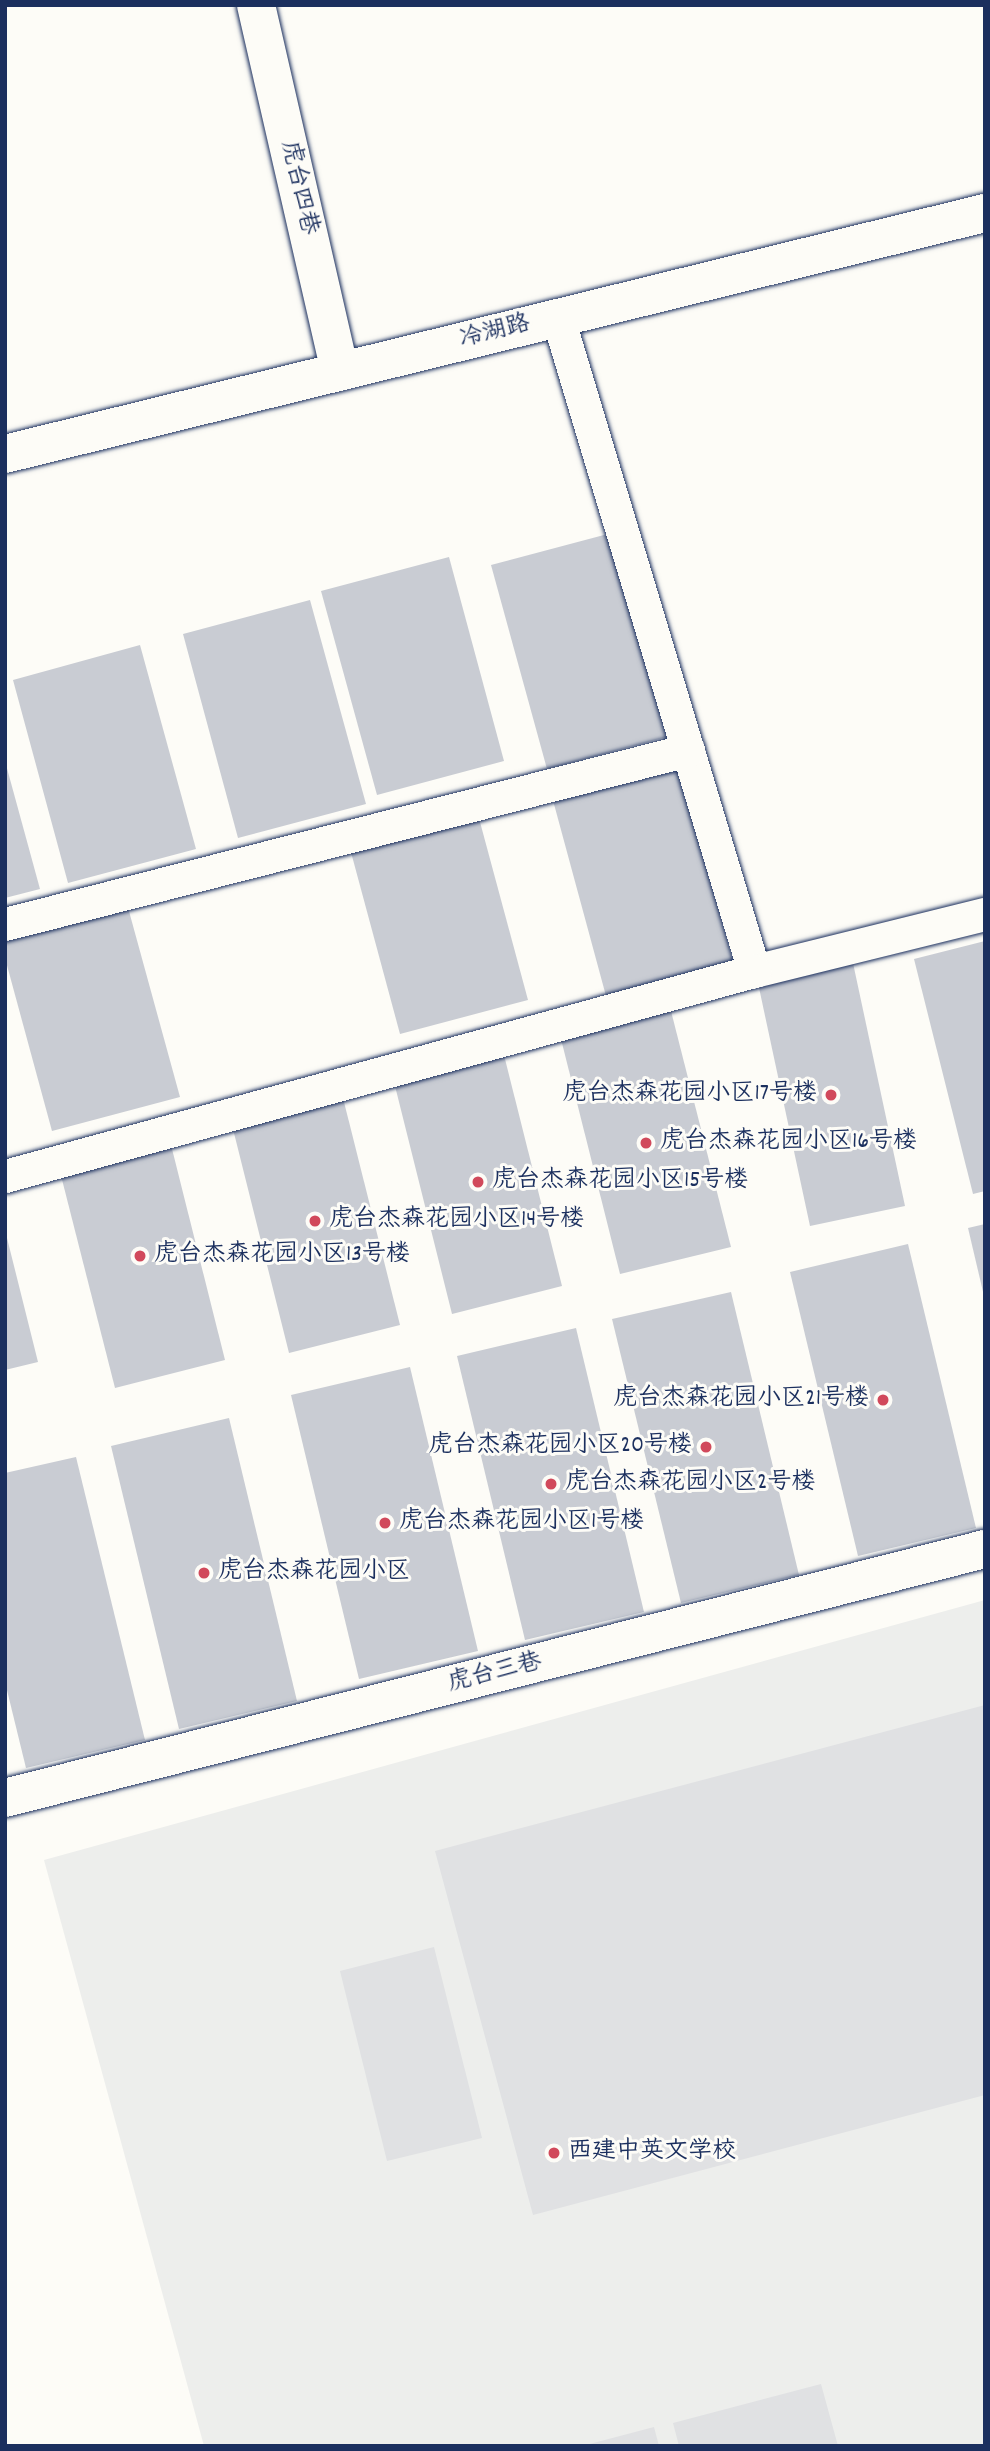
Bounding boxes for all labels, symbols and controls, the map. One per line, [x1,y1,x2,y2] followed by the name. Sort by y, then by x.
[273,138,323,238] street label: 虎台四巷
[457,310,533,356] street label: 冷湖路
[563,1081,817,1109] place label: 虎台杰森花园小区17号楼
[823,1087,839,1103] marker: 虎台杰森花园小区17号楼
[660,1129,917,1157] place label: 虎台杰森花园小区16号楼
[638,1135,654,1151] marker: 虎台杰森花园小区16号楼
[492,1168,748,1196] place label: 虎台杰森花园小区15号楼
[470,1174,486,1190] marker: 虎台杰森花园小区15号楼
[329,1207,584,1235] place label: 虎台杰森花园小区14号楼
[307,1213,323,1229] marker: 虎台杰森花园小区14号楼
[154,1242,410,1270] place label: 虎台杰森花园小区13号楼
[132,1248,148,1264] marker: 虎台杰森花园小区13号楼
[613,1386,869,1414] place label: 虎台杰森花园小区21号楼
[875,1392,891,1408] marker: 虎台杰森花园小区21号楼
[428,1433,692,1461] place label: 虎台杰森花园小区20号楼
[698,1439,714,1455] marker: 虎台杰森花园小区20号楼
[565,1470,815,1498] place label: 虎台杰森花园小区2号楼
[543,1476,559,1492] marker: 虎台杰森花园小区2号楼
[399,1509,644,1537] place label: 虎台杰森花园小区1号楼
[377,1515,393,1531] marker: 虎台杰森花园小区1号楼
[218,1559,410,1587] place label: 虎台杰森花园小区
[196,1565,212,1581] marker: 虎台杰森花园小区
[445,1648,545,1700] street label: 虎台三巷
[568,2139,736,2167] place label: 西建中英文学校
[546,2145,562,2161] marker: 西建中英文学校

